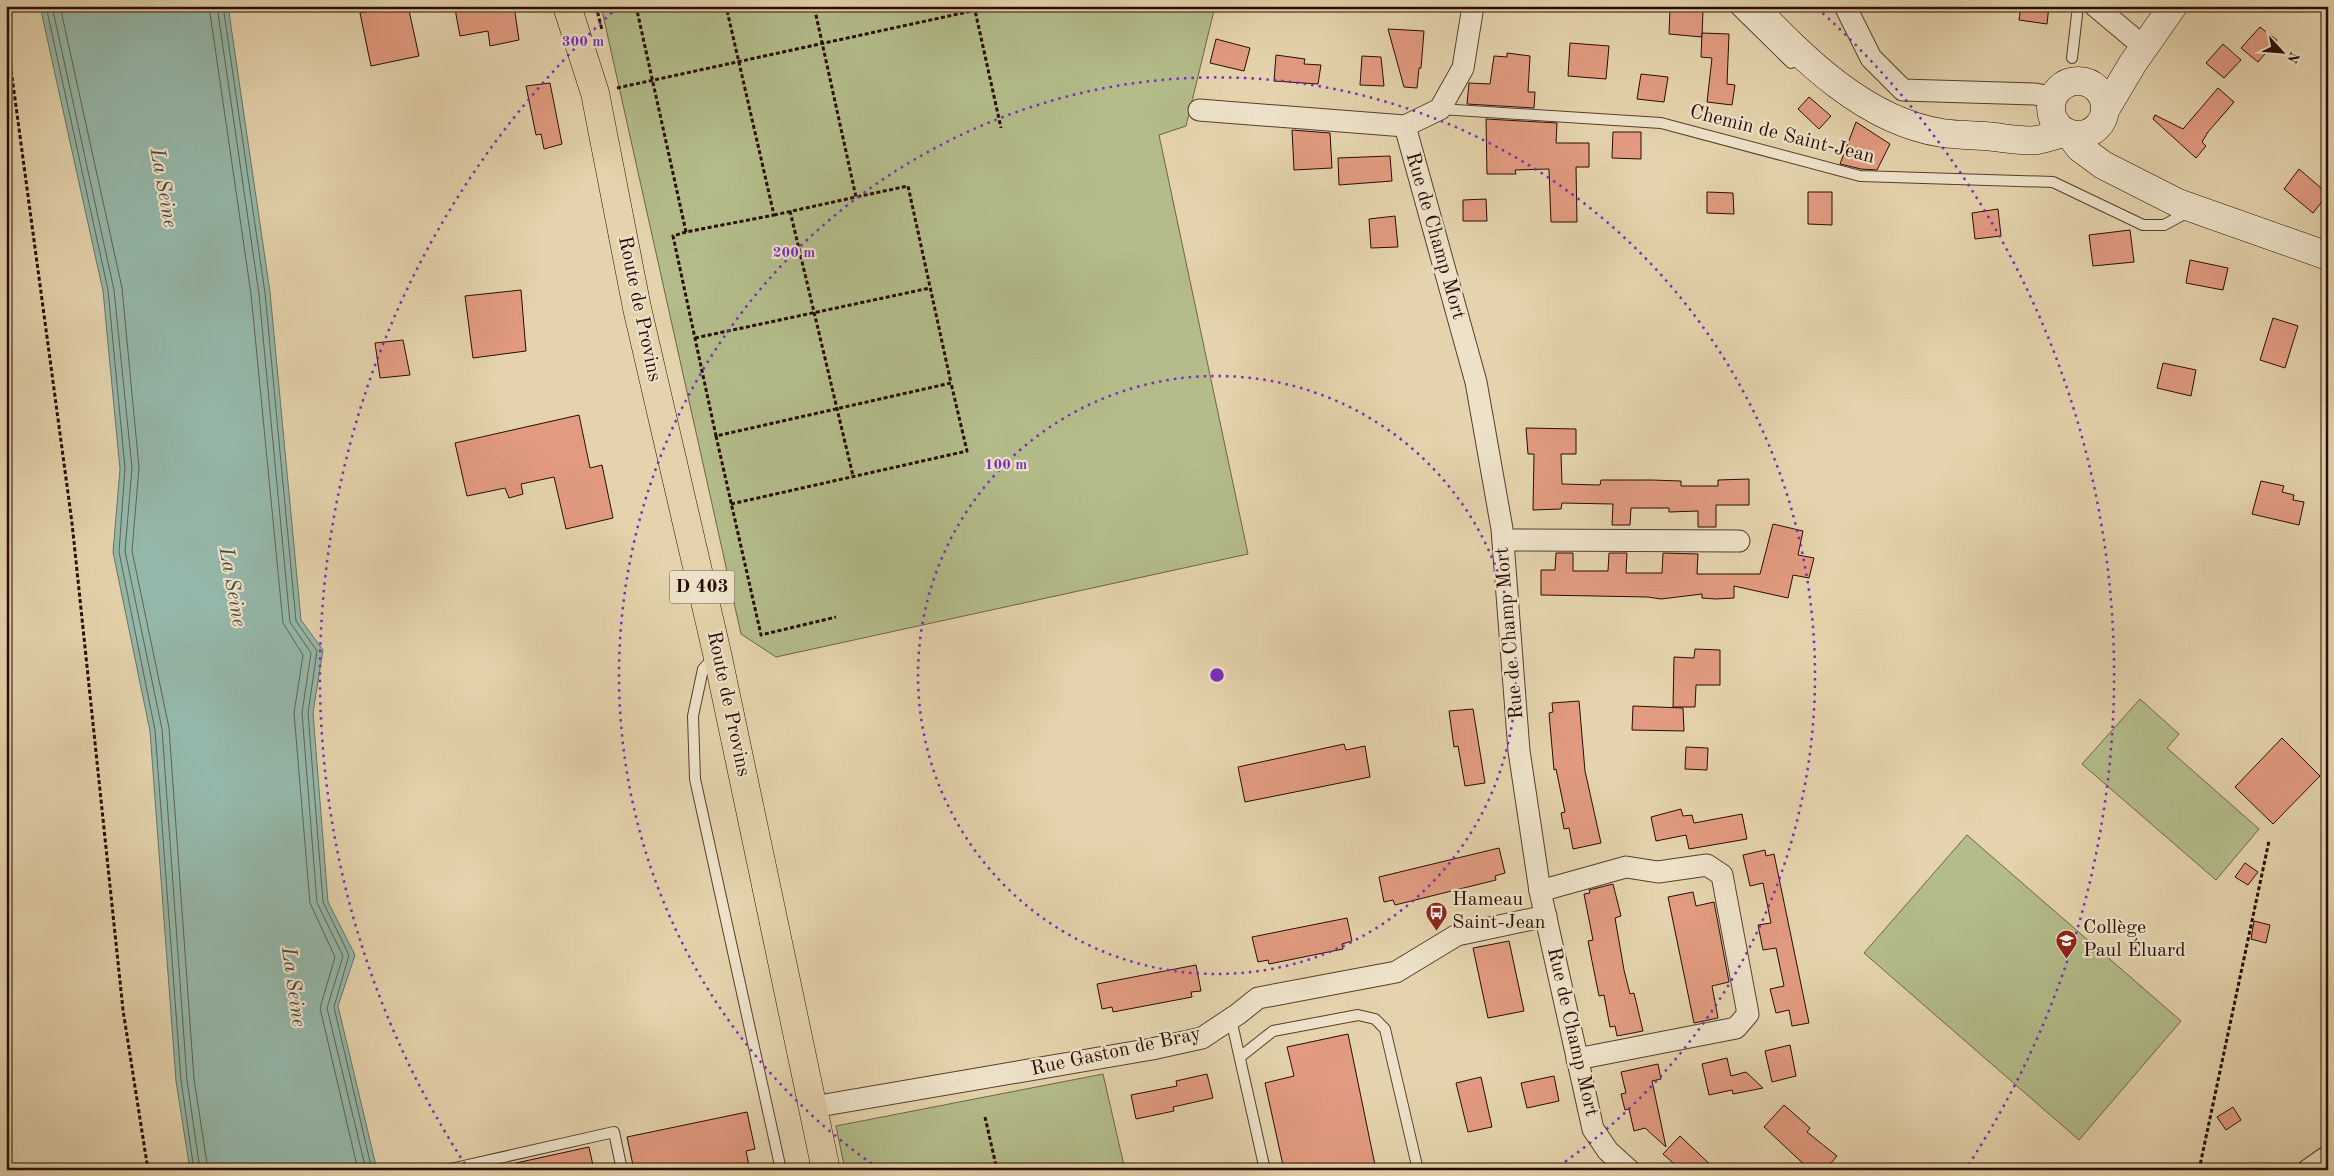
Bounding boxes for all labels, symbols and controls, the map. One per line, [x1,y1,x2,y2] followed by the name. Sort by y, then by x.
[2256,28,2306,78] north arrow
[562,35,604,50] text: 300 m
[2284,49,2301,65] text: N
[1687,102,1877,168] street label: Chemin de Saint-Jean
[145,145,180,230] water label: La Seine
[1402,150,1468,322] street label: Rue de Champ Mort
[614,234,664,384] street label: Route de Provins
[773,246,815,261] text: 200 m
[985,458,1027,473] text: 100 m
[214,544,249,629] water label: La Seine
[1493,546,1527,720] street label: Rue de Champ Mort
[670,570,734,604] road number: D 403
[703,629,753,779] street label: Route de Provins
[1208,666,1226,684] centre of rings
[1452,890,1546,933] place label: Hameau Saint-Jean
[1424,900,1448,931] bus stop icon: Hameau Saint-Jean
[2083,918,2186,961] place label: Collège Paul Éluard
[2055,928,2079,959] school or university icon: Collège Paul Éluard
[277,945,309,1028] water label: La Seine
[1543,946,1601,1118] street label: Rue de Champ Mort
[1029,1024,1203,1080] street label: Rue Gaston de Bray

